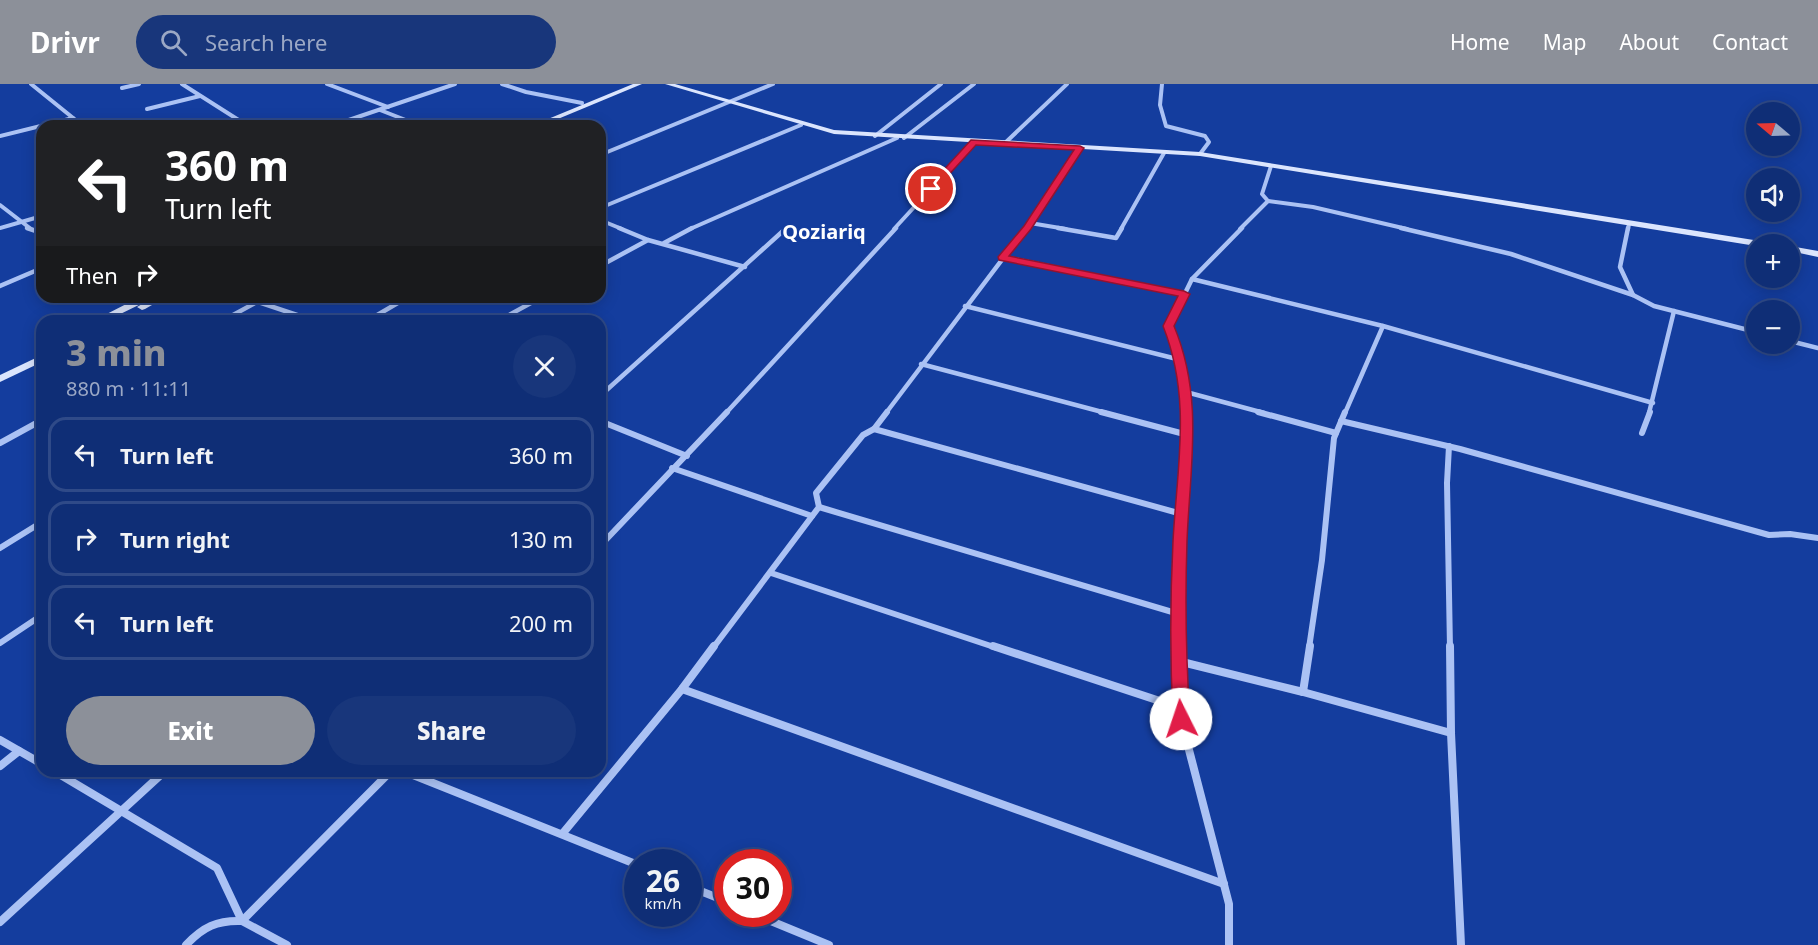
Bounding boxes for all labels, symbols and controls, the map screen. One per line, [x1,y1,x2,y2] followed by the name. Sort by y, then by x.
[136,15,556,69] search box
[30,23,100,61] text: Drivr
[157,26,190,59] icon: search
[205,27,327,57] text: Search here
[1450,28,1510,56] text: Home
[1543,28,1586,56] text: Map
[1619,28,1679,56] text: About
[1712,28,1788,56] text: Contact
[1746,102,1800,156] north arrow
[1746,102,1800,354] map controls
[165,136,289,193] text: 360 m
[66,144,144,222] icon: left
[905,163,956,214] pin
[1746,168,1800,222] button: sound
[914,172,947,205] icon: arrive
[165,190,271,227] text: Turn left
[782,218,866,245] district label: Qoziariq
[1746,234,1800,288] button: +
[130,258,163,291] icon: right
[66,260,118,290] text: Then
[1746,300,1800,354] button: −
[66,328,167,377] text: 3 min
[513,335,576,398] button: close
[66,375,191,402] text: 880 m · 11:11
[69,438,102,471] icon: left
[120,440,214,470] text: Turn left
[509,440,573,470] text: 360 m
[69,522,102,555] icon: right
[120,524,230,554] text: Turn right
[509,524,573,554] text: 130 m
[69,606,102,639] icon: left
[120,608,214,638] text: Turn left
[509,608,573,638] text: 200 m
[1149,687,1213,751] position arrow
[66,696,315,765] button: Exit
[327,696,576,765] button: Share
[714,849,792,927] speed limit sign: 30
[646,860,680,901] text: 26
[645,893,681,913] text: km/h

